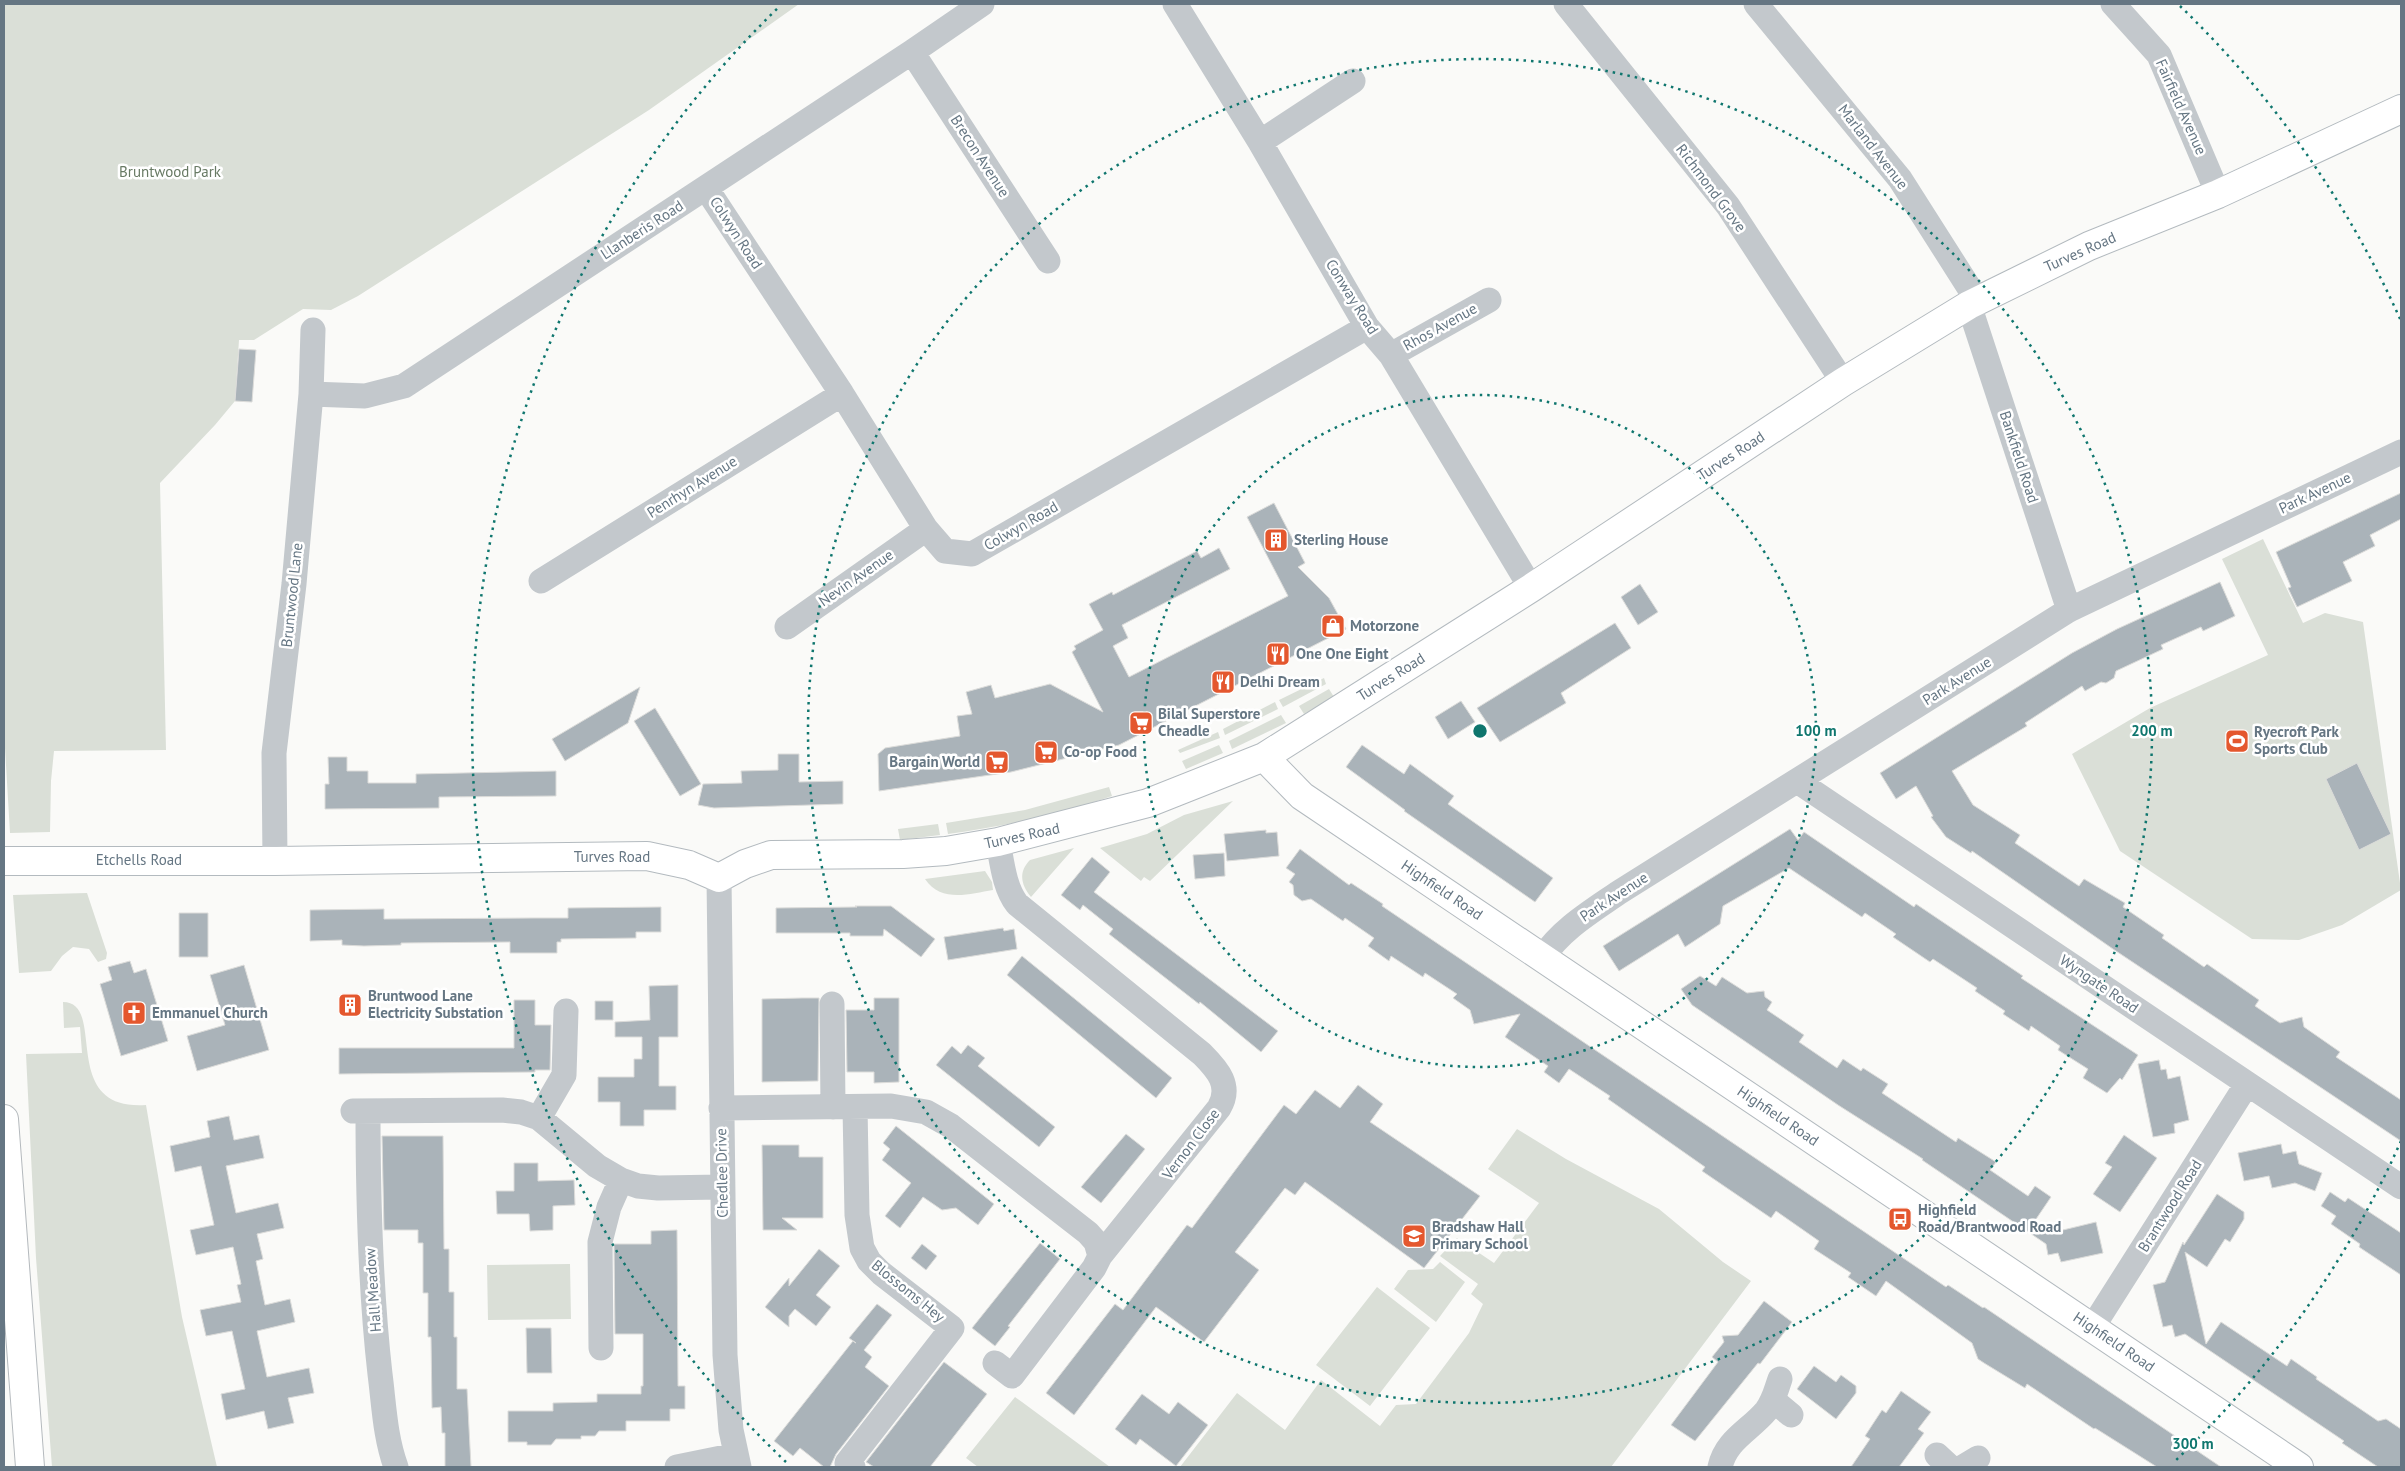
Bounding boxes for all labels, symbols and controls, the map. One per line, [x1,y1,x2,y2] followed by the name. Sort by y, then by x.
[2152,56,2211,158] street label: Fairfield Avenue
[1834,100,1913,193] street label: Marland Avenue
[947,111,1014,200] street label: Brecon Avenue
[1672,140,1751,235] street label: Richmond Grove
[119,162,222,181] park label: Bruntwood Park
[706,193,767,273] street label: Colwyn Road
[597,196,687,263] street label: Llanberis Road
[2041,227,2119,276] street label: Turves Road
[1322,256,1383,338] street label: Conway Road
[1399,298,1480,355] street label: Rhos Avenue
[1996,408,2043,505] street label: Bankfield Road
[1693,427,1768,484] street label: Turves Road
[643,451,740,522] street label: Penrhyn Avenue
[2276,468,2354,518] street label: Park Avenue
[980,497,1061,554] street label: Colwyn Road
[1263,527,1289,553] building icon: Sterling House
[1294,530,1389,549] place label: Sterling House
[277,542,306,648] street label: Bruntwood Lane
[815,545,897,610] street label: Nevin Avenue
[1320,613,1346,639] shop icon: Motorzone
[1350,616,1420,635] place label: Motorzone
[1265,641,1291,667] restaurant icon: One One Eight
[1296,644,1389,663] place label: One One Eight
[1353,648,1428,705] street label: Turves Road
[1919,652,1995,709] street label: Park Avenue
[1210,669,1236,695] restaurant icon: Delhi Dream
[1240,672,1320,691] place label: Delhi Dream
[1158,704,1261,740] place label: Bilal Superstore Cheadle
[1128,710,1154,736] supermarket icon: Bilal Superstore Cheadle
[1795,721,1837,740] text: 100 m
[2131,721,2173,740] text: 200 m
[1471,722,1489,740] centre of rings
[2254,722,2340,758] place label: Ryecroft Park Sports Club
[2224,728,2250,754] sports icon: Ryecroft Park Sports Club
[1033,739,1059,765] supermarket icon: Co-op Food
[1064,742,1137,761] place label: Co-op Food
[984,749,1010,775] supermarket icon: Bargain World
[889,752,980,771] place label: Bargain World
[982,818,1061,853] street label: Turves Road
[574,847,650,866] street label: Turves Road
[96,850,182,869] street label: Etchells Road
[1398,855,1487,924] street label: Highfield Road
[1576,868,1651,926] street label: Park Avenue
[2056,950,2142,1017] street label: Wyngate Road
[368,986,503,1022] place label: Bruntwood Lane Electricity Substation
[337,992,363,1018] building icon: Bruntwood Lane Electricity Substation
[121,1000,147,1026] church icon: Emmanuel Church
[152,1003,268,1022] place label: Emmanuel Church
[1734,1081,1823,1150] street label: Highfield Road
[1157,1105,1223,1184] street label: Vernon Close
[711,1128,732,1218] street label: Chedlee Drive
[2134,1156,2206,1255] street label: Brantwood Road
[1918,1200,2061,1236] place label: Highfield Road/Brantwood Road
[1887,1206,1913,1232] bus stop icon: Highfield Road/Brantwood Road
[1432,1217,1528,1253] place label: Bradshaw Hall Primary School
[1401,1223,1427,1249] school or university icon: Bradshaw Hall Primary School
[360,1247,385,1333] street label: Hall Meadow
[868,1255,949,1326] street label: Blossoms Hey
[2070,1307,2159,1376] street label: Highfield Road
[2172,1434,2214,1453] text: 300 m

